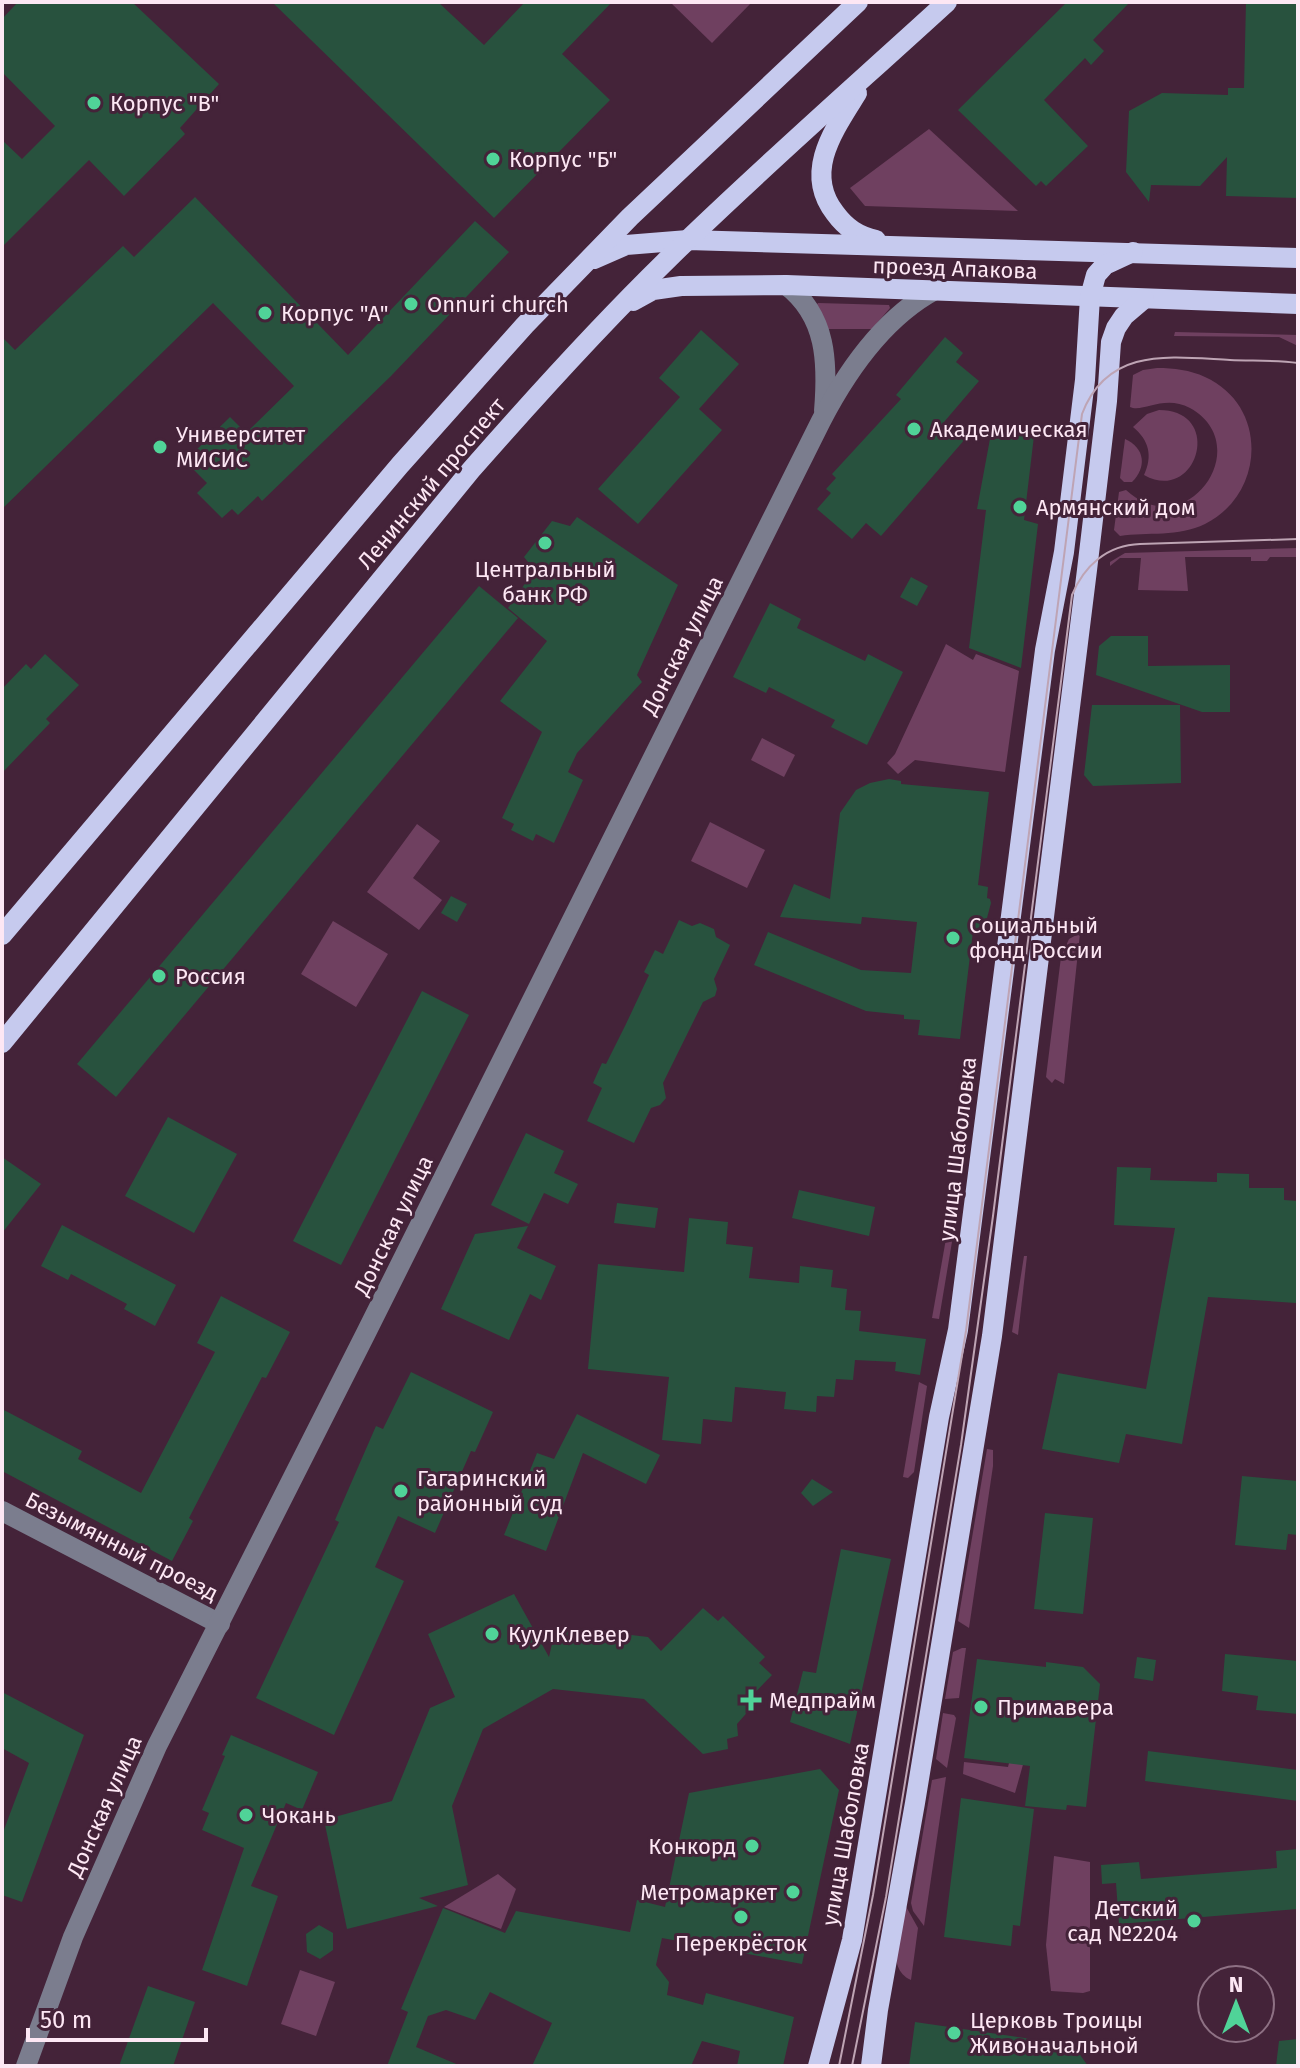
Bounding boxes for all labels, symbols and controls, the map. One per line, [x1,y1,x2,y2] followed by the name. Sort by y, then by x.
[110,90,219,117] place label: Корпус "В"
[85,94,103,112] marker: Корпус "В"
[509,146,617,173] place label: Корпус "Б"
[484,150,502,168] marker: Корпус "Б"
[872,252,1038,285] street label: проезд Апакова
[427,291,569,318] place label: Onnuri church
[402,295,420,313] marker: Onnuri church
[281,300,388,327] place label: Корпус "А"
[256,304,274,322] marker: Корпус "А"
[352,392,511,575] street label: Ленинский проспект
[930,416,1088,443] place label: Академическая
[905,420,923,438] marker: Академическая
[176,421,305,473] place label: Университет МИСИС
[151,438,169,456] marker: Университет МИСИС
[1036,494,1196,521] place label: Армянский дом
[1011,498,1029,516] marker: Армянский дом
[536,534,554,552] marker: Центральный банк РФ
[475,556,615,608] place label: Центральный банк РФ
[635,571,729,720] street label: Донская улица
[969,912,1103,964] place label: Социальный фонд России
[944,929,962,947] marker: Социальный фонд России
[175,963,246,990] place label: Россия
[150,967,168,985] marker: Россия
[933,1055,982,1243] street label: улица Шаболовка
[348,1151,439,1300] street label: Донская улица
[417,1465,563,1517] place label: Гагаринский районный суд
[392,1482,410,1500] marker: Гагаринский районный суд
[21,1486,223,1607] street label: Безымянный проезд
[508,1621,630,1648] place label: КуулКлевер
[483,1625,501,1643] marker: КуулКлевер
[769,1687,876,1714] place label: Медпрайм
[740,1689,762,1711] marker: Медпрайм
[997,1694,1114,1721] place label: Примавера
[972,1698,990,1716] marker: Примавера
[61,1731,148,1882] street label: Донская улица
[816,1740,875,1928] street label: улица Шаболовка
[262,1802,336,1829] place label: Чокань
[237,1806,255,1824] marker: Чокань
[648,1833,736,1860] place label: Конкорд
[743,1837,761,1855] marker: Конкорд
[640,1879,777,1906] place label: Метромаркет
[784,1883,802,1901] marker: Метромаркет
[1067,1895,1178,1947] place label: Детский сад №2204
[732,1908,750,1926] marker: Перекрёсток
[1185,1912,1203,1930] marker: Детский сад №2204
[675,1930,808,1957] place label: Перекрёсток
[1196,1964,1276,2044] north arrow
[1229,1971,1243,1998] text: N
[28,1992,206,2042] scale bar
[40,2006,92,2034] text: 50 m
[970,2007,1143,2059] place label: Церковь Троицы Живоначальной
[945,2024,963,2042] marker: Церковь Троицы Живоначальной

